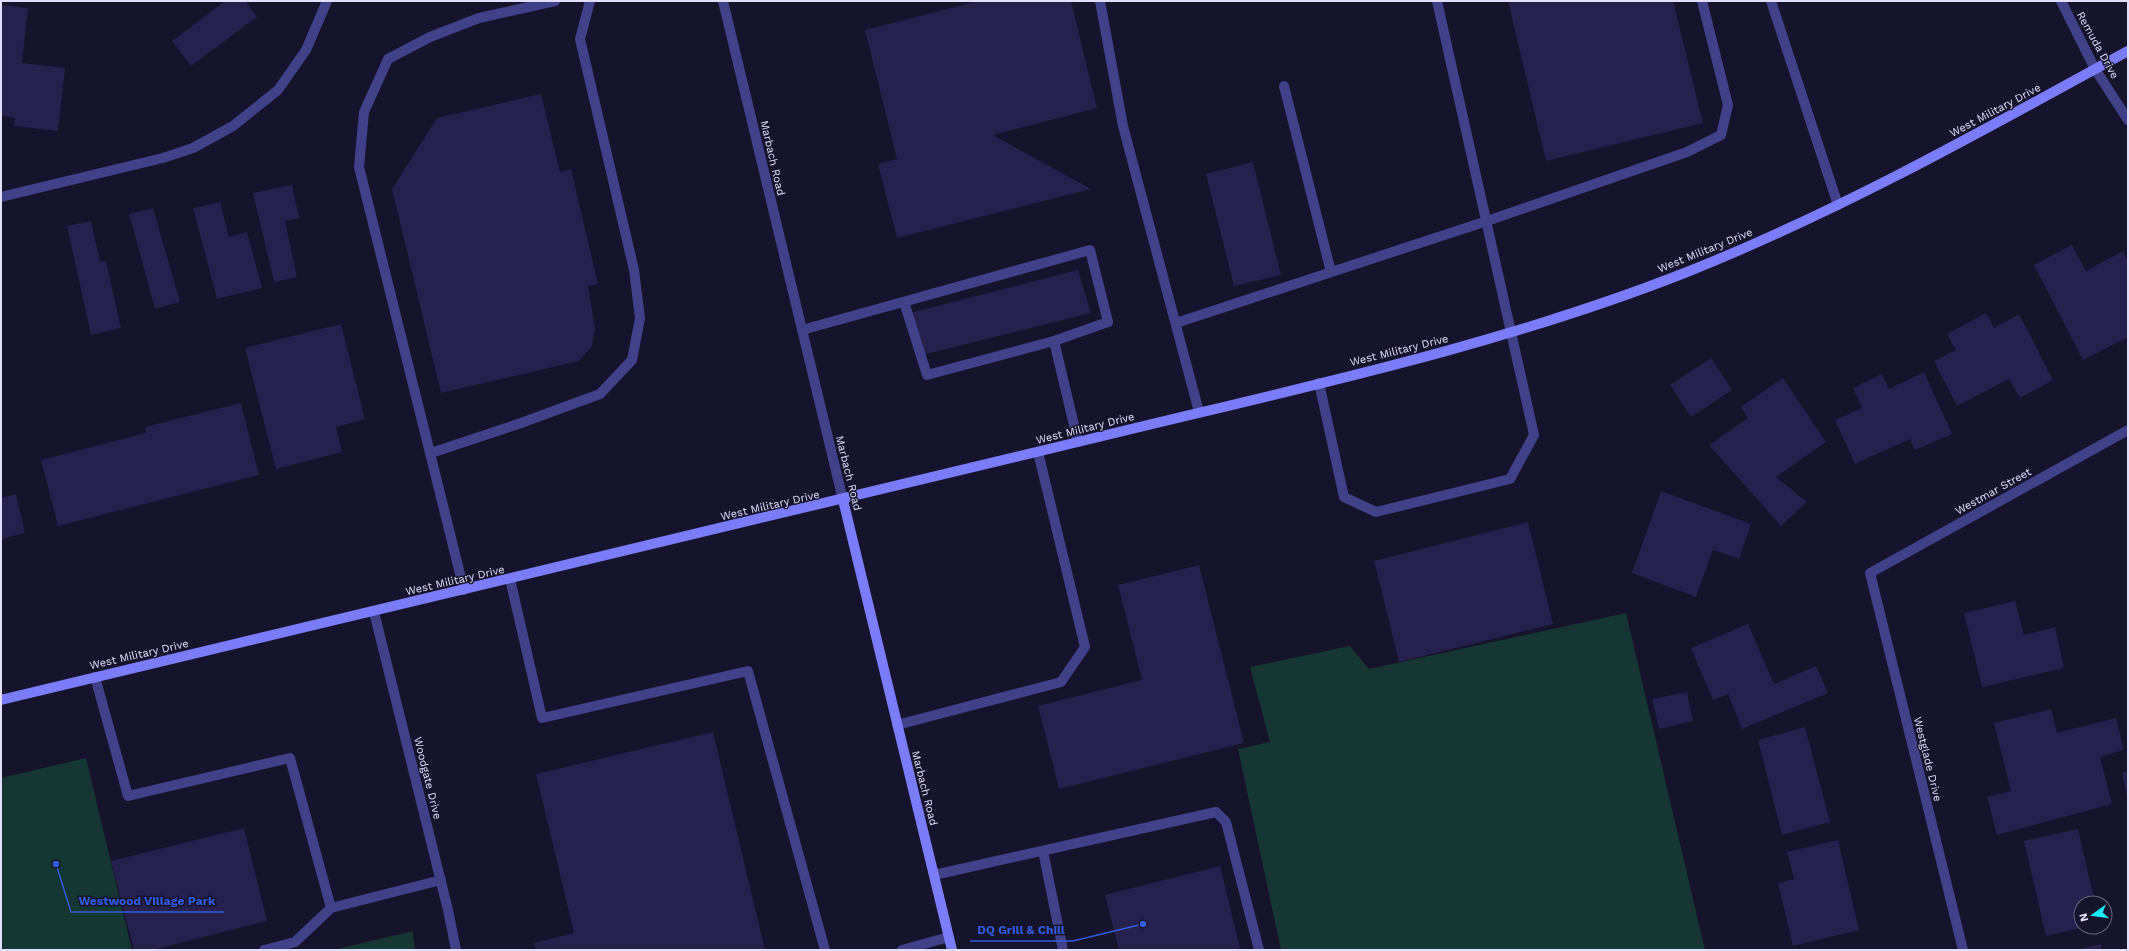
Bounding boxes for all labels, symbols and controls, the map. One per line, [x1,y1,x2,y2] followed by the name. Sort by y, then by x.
[2074,9,2121,81] street label: Remuda Drive
[1948,81,2043,140] street label: West Military Drive
[758,119,787,197] street label: Marbach Road
[1656,225,1755,275] street label: West Military Drive
[1348,332,1450,369] street label: West Military Drive
[1034,410,1136,447] street label: West Military Drive
[833,434,864,512] street label: Marbach Road
[1953,465,2034,518] street label: Westmar Street
[719,488,821,523] street label: West Military Drive
[404,563,506,598] street label: West Military Drive
[88,637,190,672] street label: West Military Drive
[1911,715,1944,803] street label: Westglade Drive
[411,736,444,821] street label: Woodgate Drive
[909,749,940,827] street label: Marbach Road
[71,888,224,912] callout: Westwood Village Park
[79,894,216,908] text: Westwood Village Park
[2073,895,2113,935] north arrow
[2076,912,2091,923] text: N
[970,917,1073,941] callout: DQ Grill & Chill
[977,923,1065,937] text: DQ Grill & Chill

